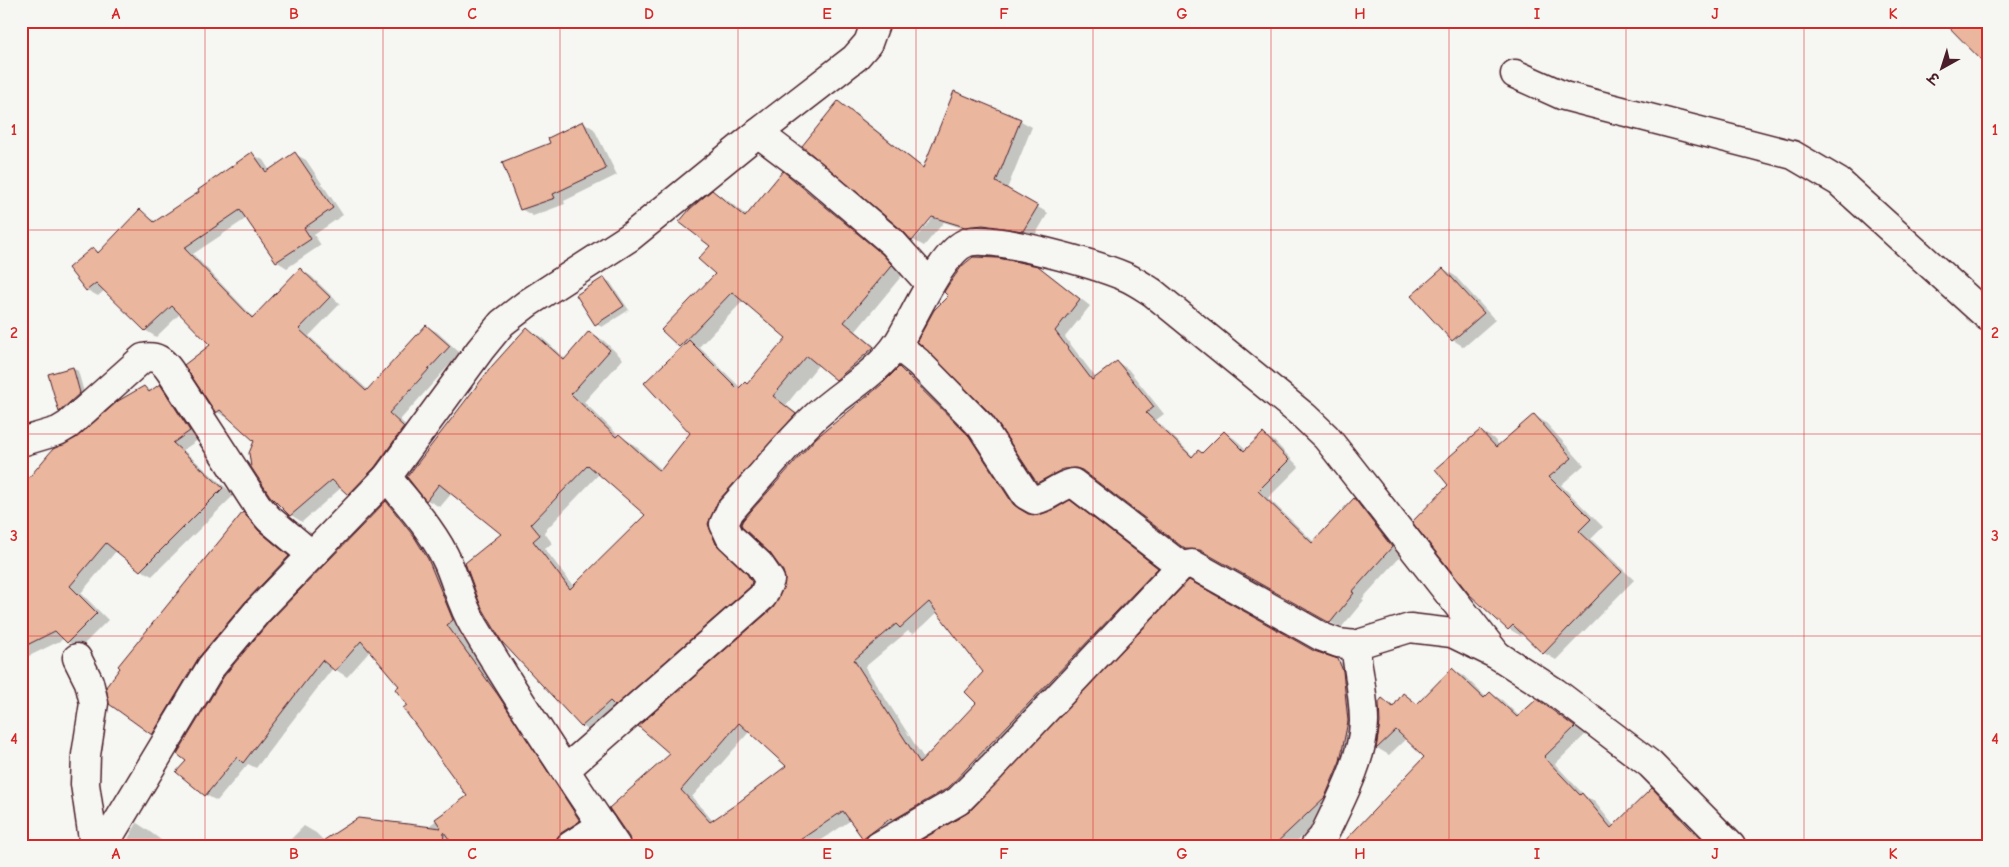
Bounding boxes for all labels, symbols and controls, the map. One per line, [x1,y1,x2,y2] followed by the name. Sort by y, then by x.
[112,5,121,23] text: A
[289,5,299,23] text: B
[467,5,477,23] text: C
[644,5,654,23] text: D
[822,5,832,23] text: E
[999,5,1009,23] text: F
[1176,5,1188,23] text: G
[1354,5,1366,23] text: H
[1534,5,1540,23] text: I
[1711,5,1719,23] text: J
[1888,5,1898,23] text: K
[1916,42,1966,92] north arrow
[1924,67,1945,89] text: उ
[11,121,17,139] text: 1
[1992,121,1998,139] text: 1
[10,324,18,342] text: 2
[1991,324,1999,342] text: 2
[10,527,18,545] text: 3
[1991,527,1999,545] text: 3
[10,730,18,748] text: 4
[1991,730,1999,748] text: 4
[112,845,121,863] text: A
[289,845,299,863] text: B
[467,845,477,863] text: C
[644,845,654,863] text: D
[822,845,832,863] text: E
[999,845,1009,863] text: F
[1176,845,1188,863] text: G
[1354,845,1366,863] text: H
[1534,845,1540,863] text: I
[1711,845,1719,863] text: J
[1888,845,1898,863] text: K

